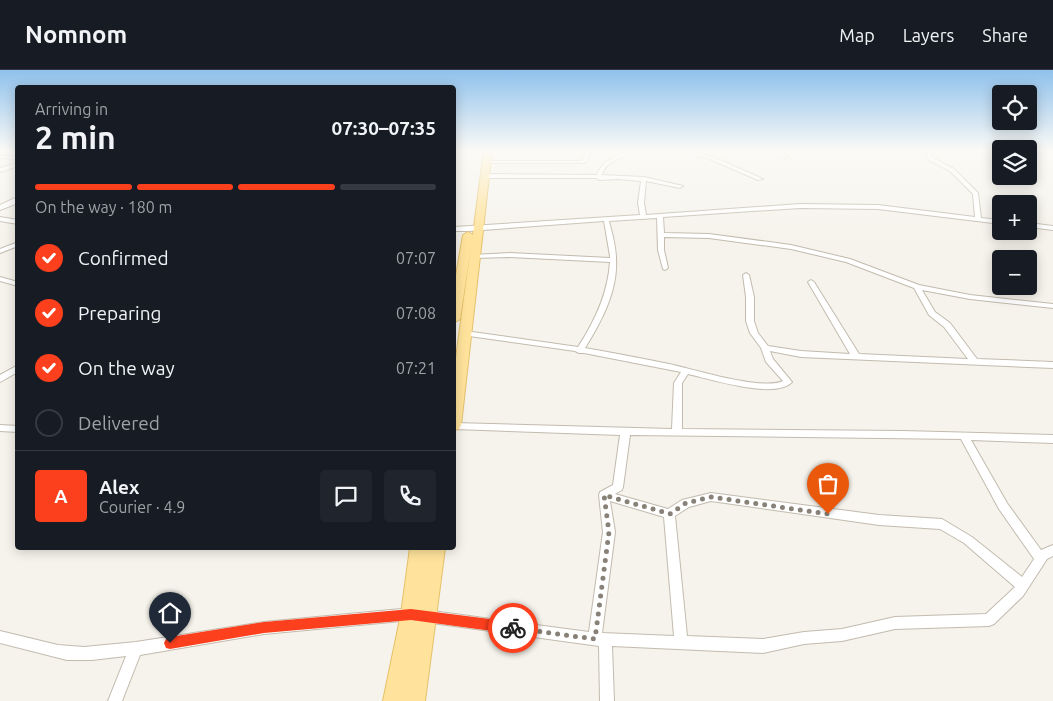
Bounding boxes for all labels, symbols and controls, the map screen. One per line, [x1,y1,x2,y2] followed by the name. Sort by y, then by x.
[25,21,127,48] text: Nomnom
[839,25,875,45] text: Map
[903,25,954,45] text: Layers
[982,25,1028,45] text: Share
[992,85,1037,295] map controls
[992,85,1037,130] button: locate
[35,100,108,118] text: Arriving in
[331,117,436,139] text: 07:30–07:35
[35,119,116,155] text: 2 min
[992,140,1037,185] button: layers
[992,195,1037,240] button: +
[35,198,172,216] text: On the way · 180 m
[35,244,63,272] icon: check
[78,247,169,269] text: Confirmed
[396,249,436,267] text: 07:07
[992,250,1037,295] button: −
[35,299,63,327] icon: check
[78,302,162,324] text: Preparing
[396,304,436,322] text: 07:08
[35,354,63,382] icon: check
[78,357,175,379] text: On the way
[396,359,436,377] text: 07:21
[78,412,160,434] text: Delivered
[807,463,849,514] pin
[320,470,372,522] button: chat
[384,470,436,522] button: phone
[814,470,842,498] icon: bag
[99,476,139,498] text: Alex
[54,485,68,507] text: A
[99,498,185,516] text: Courier · 4.9
[149,592,191,643] pin
[156,599,184,627] icon: home
[488,603,538,653] courier
[499,614,527,642] icon: bike

